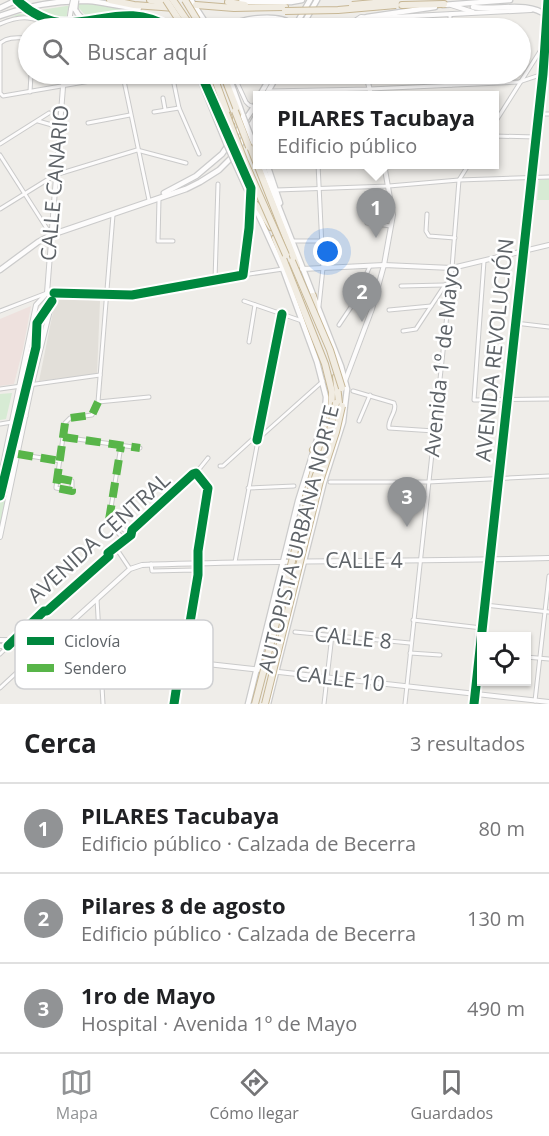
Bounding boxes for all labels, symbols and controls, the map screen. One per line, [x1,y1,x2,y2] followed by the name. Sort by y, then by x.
[18,18,531,84] search box
[39,35,72,68] icon: search
[87,36,207,66] text: Buscar aquí
[253,91,499,169] popup
[277,102,475,132] text: PILARES Tacubaya
[33,104,75,262] street label: CALLE CANARIO
[277,132,417,159] text: Edificio público
[356,188,395,238] pin: 1
[313,237,342,266] your location
[468,237,520,463] street label: AVENIDA REVOLUCIÓN
[417,264,465,458] street label: Avenida 1º de Mayo
[342,272,382,322] pin: 2
[251,402,345,675] street label: AUTOPISTA URBANA NORTE
[21,466,176,609] street label: AVENIDA CENTRAL
[388,478,426,527] pin: 3
[325,546,403,574] street label: CALLE 4
[313,619,393,655] street label: CALLE 8
[15,620,213,689] legend
[64,630,120,652] text: Ciclovía
[477,632,531,686] map controls
[477,632,531,686] button: locate
[64,657,127,679] text: Sendero
[294,659,386,697] street label: CALLE 10
[24,725,97,761] text: Cerca
[410,730,525,757] text: 3 resultados
[81,800,279,830] text: PILARES Tacubaya
[38,815,49,842] text: 1
[478,815,525,842] text: 80 m
[81,830,416,857] text: Edificio público · Calzada de Becerra
[81,890,286,920] text: Pilares 8 de agosto
[38,905,49,932] text: 2
[467,905,525,932] text: 130 m
[81,920,416,947] text: Edificio público · Calzada de Becerra
[81,980,216,1010] text: 1ro de Mayo
[38,995,49,1022] text: 3
[467,995,525,1022] text: 490 m
[81,1010,357,1037] text: Hospital · Avenida 1º de Mayo
[56,1066,98,1124] tab: Mapa
[209,1066,299,1124] tab: Cómo llegar
[411,1066,493,1124] tab: Guardados

